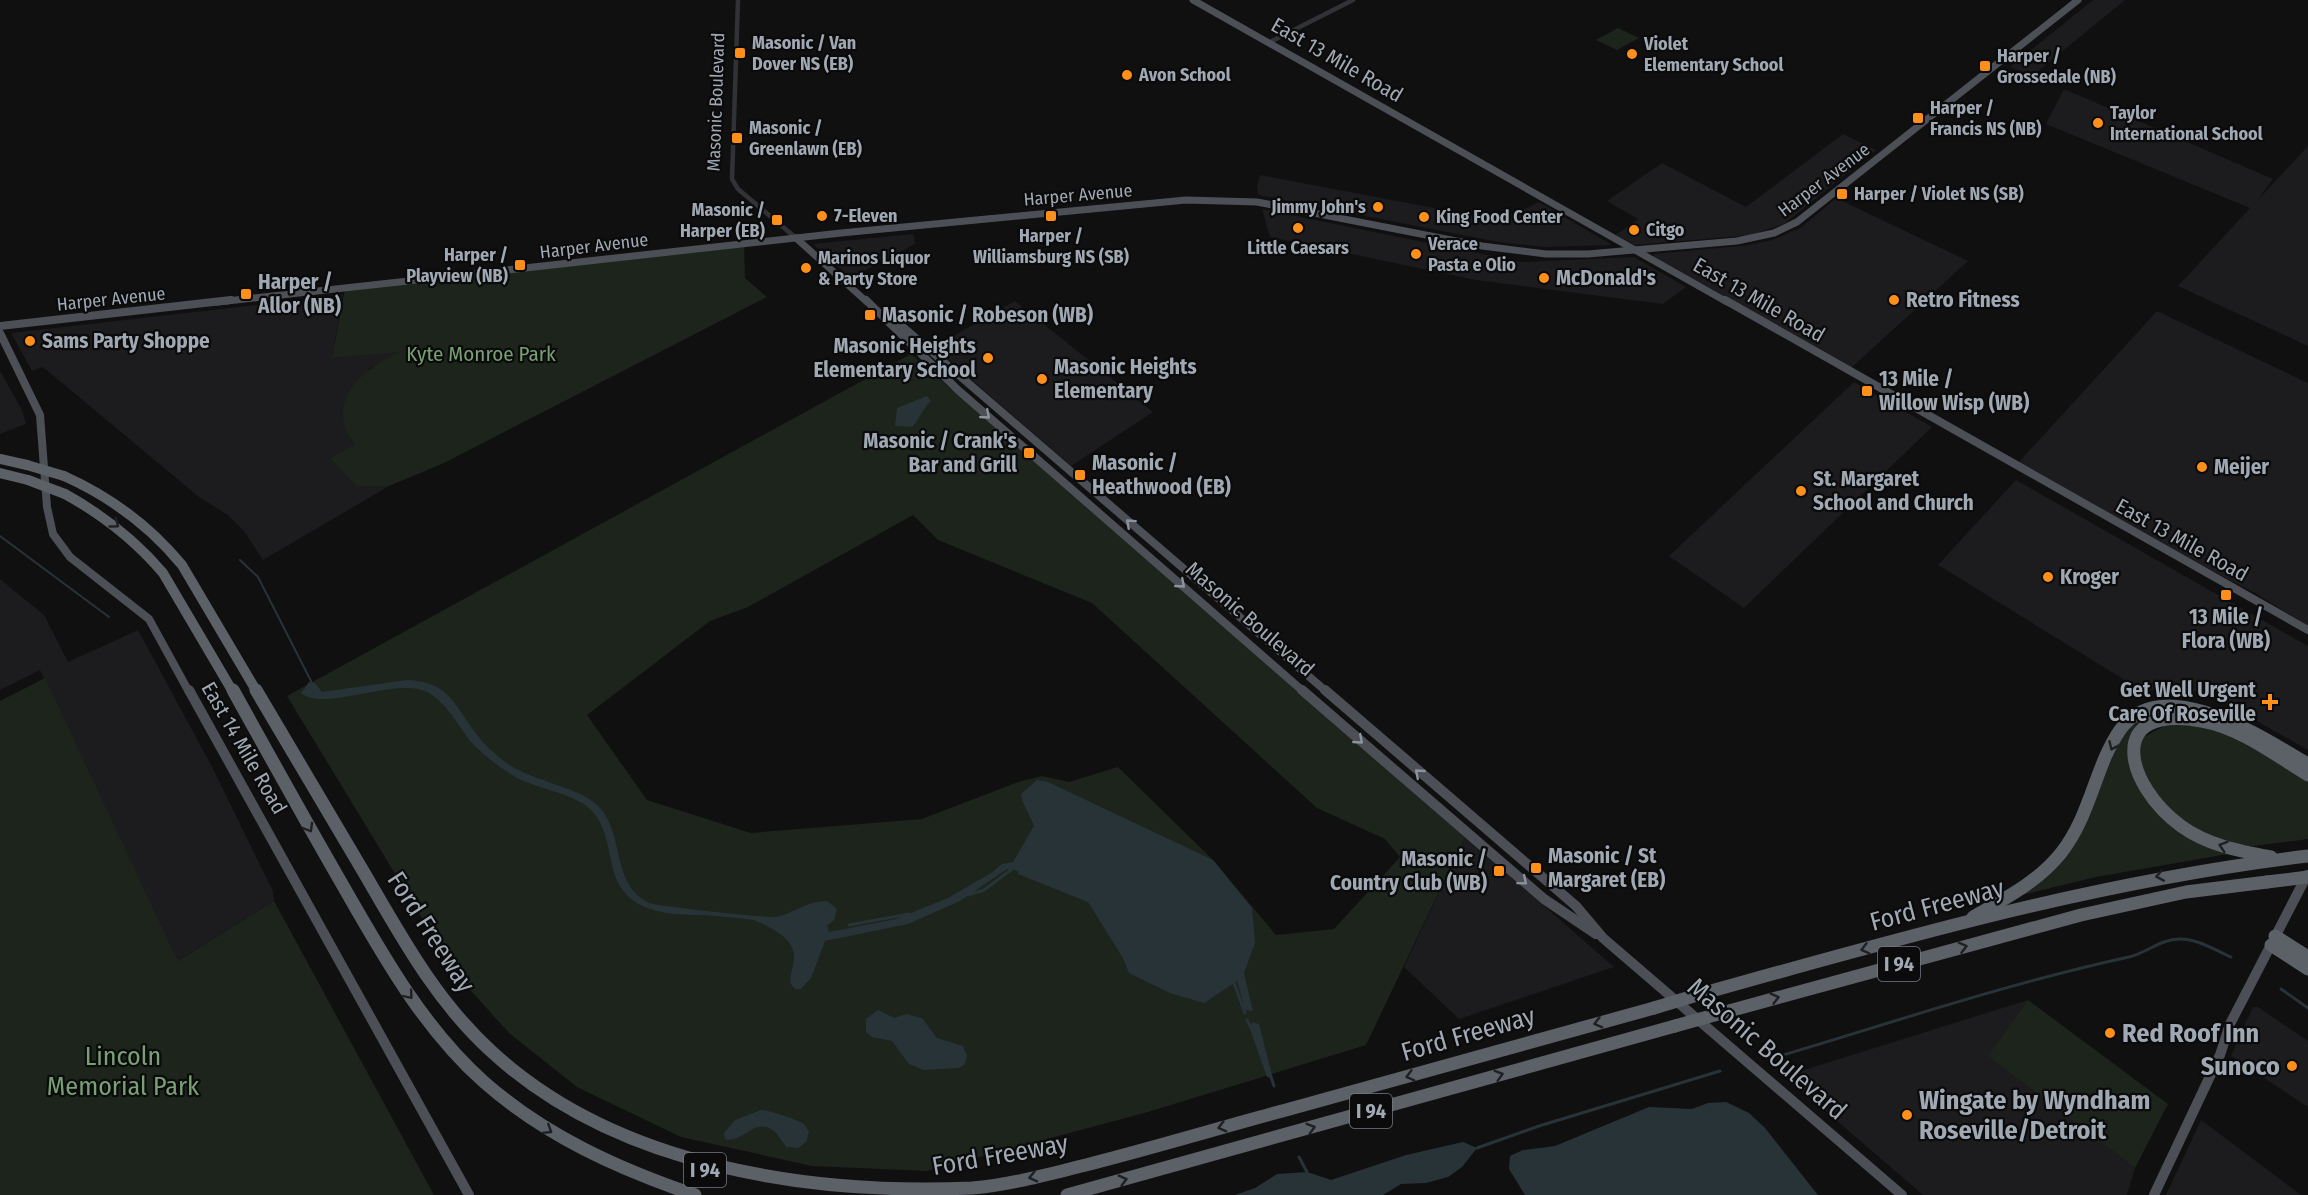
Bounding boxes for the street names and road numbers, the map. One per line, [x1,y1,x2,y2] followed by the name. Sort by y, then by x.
[1267,12,1407,108] street label: East 13 Mile Road
[703,32,729,172] street label: Masonic Boulevard
[1774,138,1874,222] street label: Harper Avenue
[1023,179,1133,211] street label: Harper Avenue
[539,228,650,264] street label: Harper Avenue
[1689,252,1829,348] street label: East 13 Mile Road
[56,282,166,316] street label: Harper Avenue
[2111,493,2253,587] street label: East 13 Mile Road
[1180,556,1320,682] street label: Masonic Boulevard
[196,677,292,819] street label: East 14 Mile Road
[381,866,482,999] street label: Ford Freeway
[1866,872,2008,938] street label: Ford Freeway
[1878,947,1920,981] road number: I 94
[1681,972,1853,1126] street label: Masonic Boulevard
[1398,1000,1539,1068] street label: Ford Freeway
[1350,1094,1392,1128] road number: I 94
[930,1128,1071,1182] street label: Ford Freeway
[684,1153,726,1187] road number: I 94

